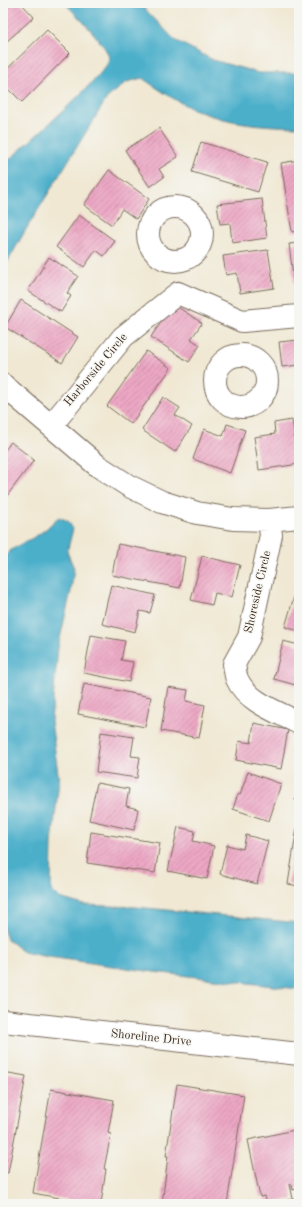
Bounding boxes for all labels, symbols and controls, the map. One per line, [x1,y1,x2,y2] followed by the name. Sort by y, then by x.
[62,331,130,409] street label: Harborside Circle
[243,549,273,634] street label: Shoreside Circle
[110,1028,192,1048] street label: Shoreline Drive

